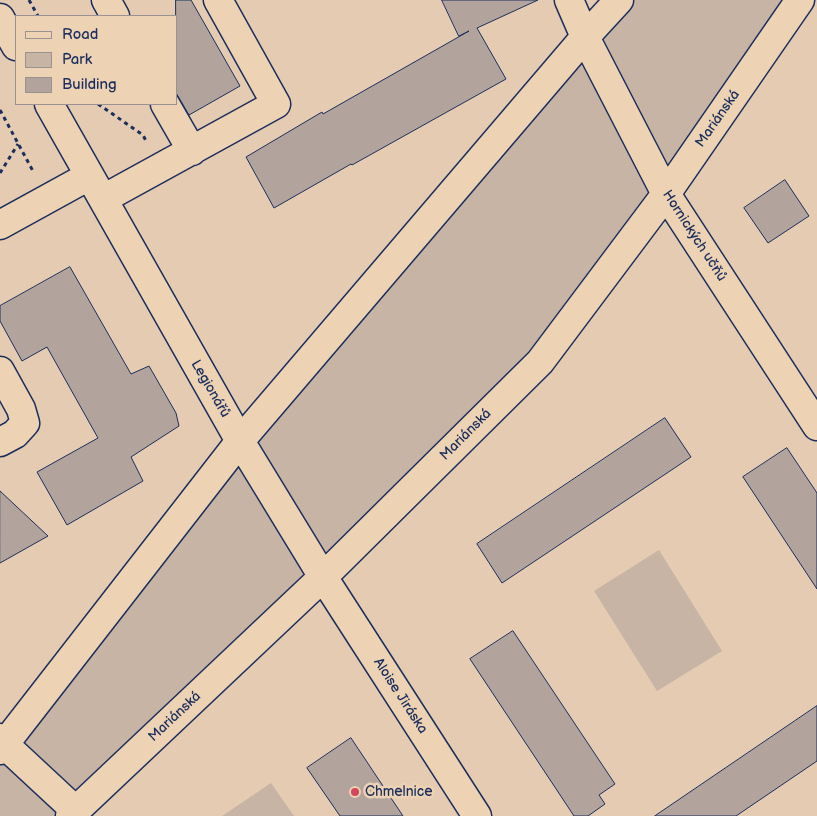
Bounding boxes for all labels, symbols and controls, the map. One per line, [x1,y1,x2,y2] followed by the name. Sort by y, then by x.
[15,15,178,105] legend
[62,25,98,44] text: Road
[62,50,92,69] text: Park
[62,75,117,94] text: Building
[692,87,744,151] street label: Mariánská
[658,187,730,285] street label: Hornických učňů
[187,357,233,421] street label: Legionářů
[437,406,495,464] street label: Mariánská
[369,655,431,737] street label: Aloise Jiráska
[145,688,205,746] street label: Mariánská
[365,784,433,800] place label: Chmelnice
[349,786,361,798] marker: Chmelnice

